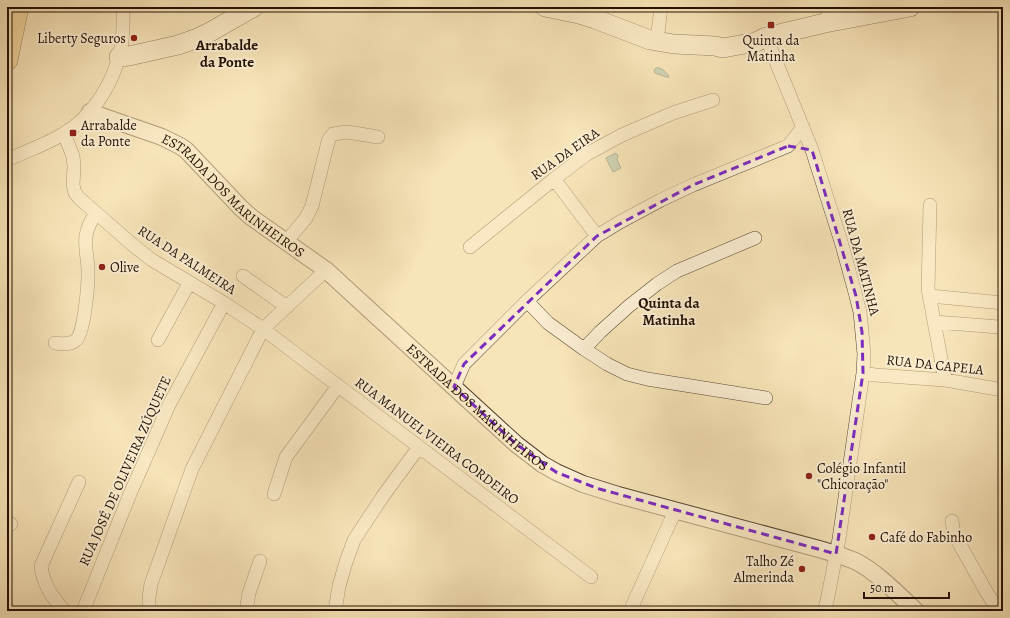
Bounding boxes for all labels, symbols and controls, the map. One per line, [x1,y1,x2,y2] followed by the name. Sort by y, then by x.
[766,20,776,30] marker: Quinta da Matinha
[37,29,126,48] place label: Liberty Seguros
[743,31,800,66] place label: Quinta da Matinha
[129,33,139,43] marker: Liberty Seguros
[195,35,258,72] district label: Arrabalde da Ponte
[80,116,137,151] place label: Arrabalde da Ponte
[527,123,604,185] street label: RUA DA EIRA
[68,128,78,138] marker: Arrabalde da Ponte
[159,129,309,262] street label: ESTRADA DOS MARINHEIROS
[838,206,885,319] street label: RUA DA MATINHA
[134,221,241,299] street label: RUA DA PALMEIRA
[110,258,139,277] place label: Olive
[97,262,107,272] marker: Olive
[638,293,700,330] district label: Quinta da Matinha
[402,339,552,475] street label: ESTRADA DOS MARINHEIROS
[885,350,985,380] street label: RUA DA CAPELA
[74,373,176,569] street label: RUA JOSÉ DE OLIVEIRA ZÚQUETE
[351,373,523,509] street label: RUA MANUEL VIEIRA CORDEIRO
[817,459,907,494] place label: Colégio Infantil "Chicoração"
[804,471,814,481] marker: Colégio Infantil "Chicoração"
[880,528,972,547] place label: Café do Fabinho
[867,532,877,542] marker: Café do Fabinho
[733,552,794,587] place label: Talho Zé Almerinda
[797,564,807,574] marker: Talho Zé Almerinda
[864,574,949,600] scale bar
[870,580,894,596] text: 50 m

